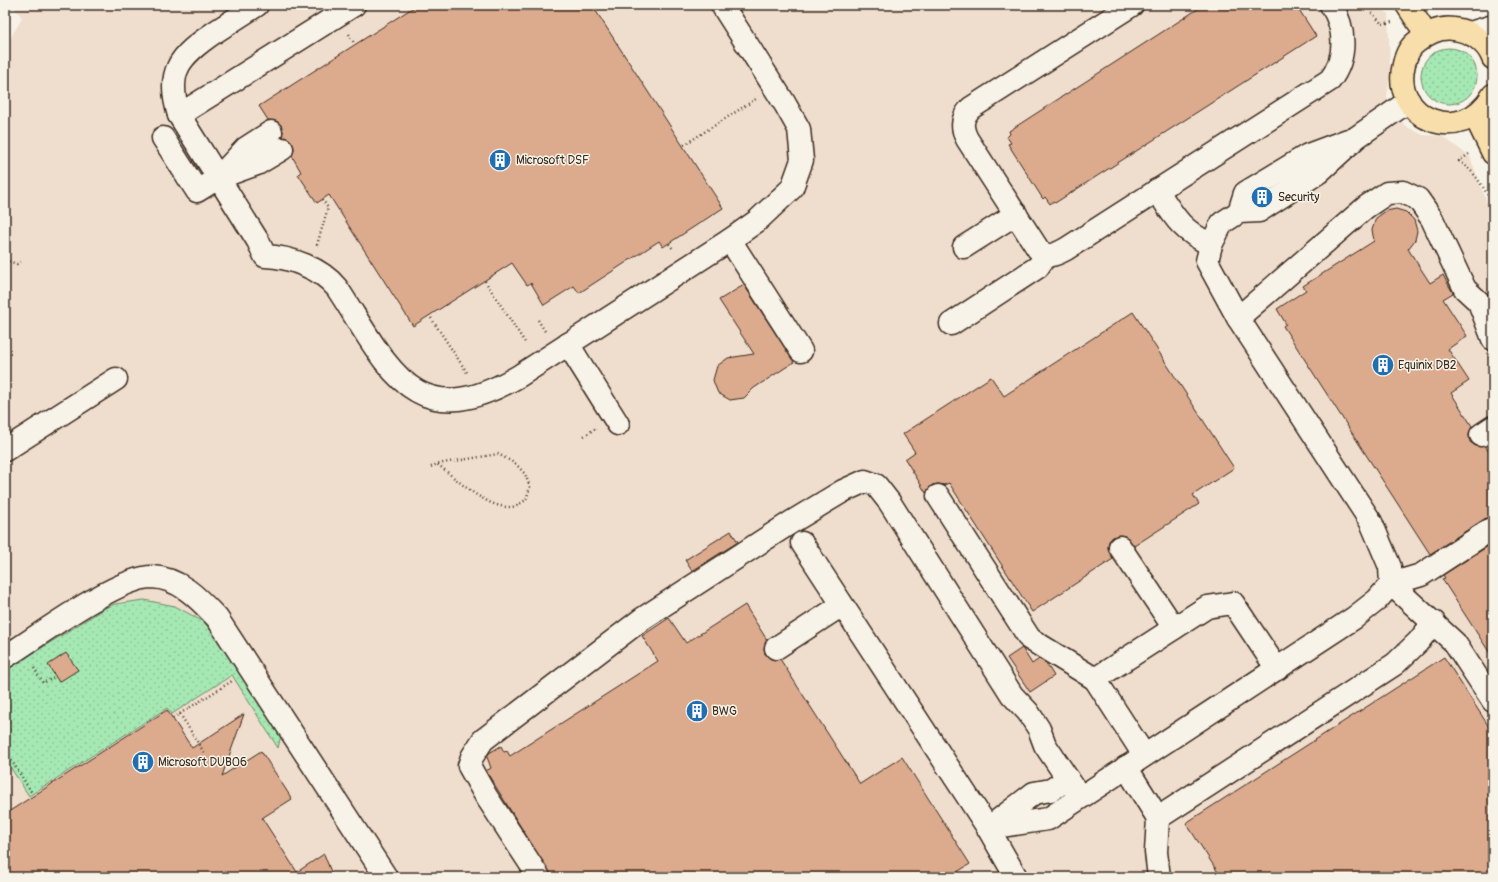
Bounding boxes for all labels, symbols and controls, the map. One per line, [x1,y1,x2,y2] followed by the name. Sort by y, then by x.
[487,147,513,173] building icon: Microsoft DSF
[516,153,589,168] place label: Microsoft DSF
[1249,184,1275,210] building icon: Security
[1278,190,1319,205] place label: Security
[1370,352,1396,378] building icon: Equinix DB2
[1398,358,1457,373] place label: Equinix DB2
[684,698,710,724] building icon: BWG
[712,704,737,719] place label: BWG
[130,749,156,775] building icon: Microsoft DUB06
[158,755,247,770] place label: Microsoft DUB06

